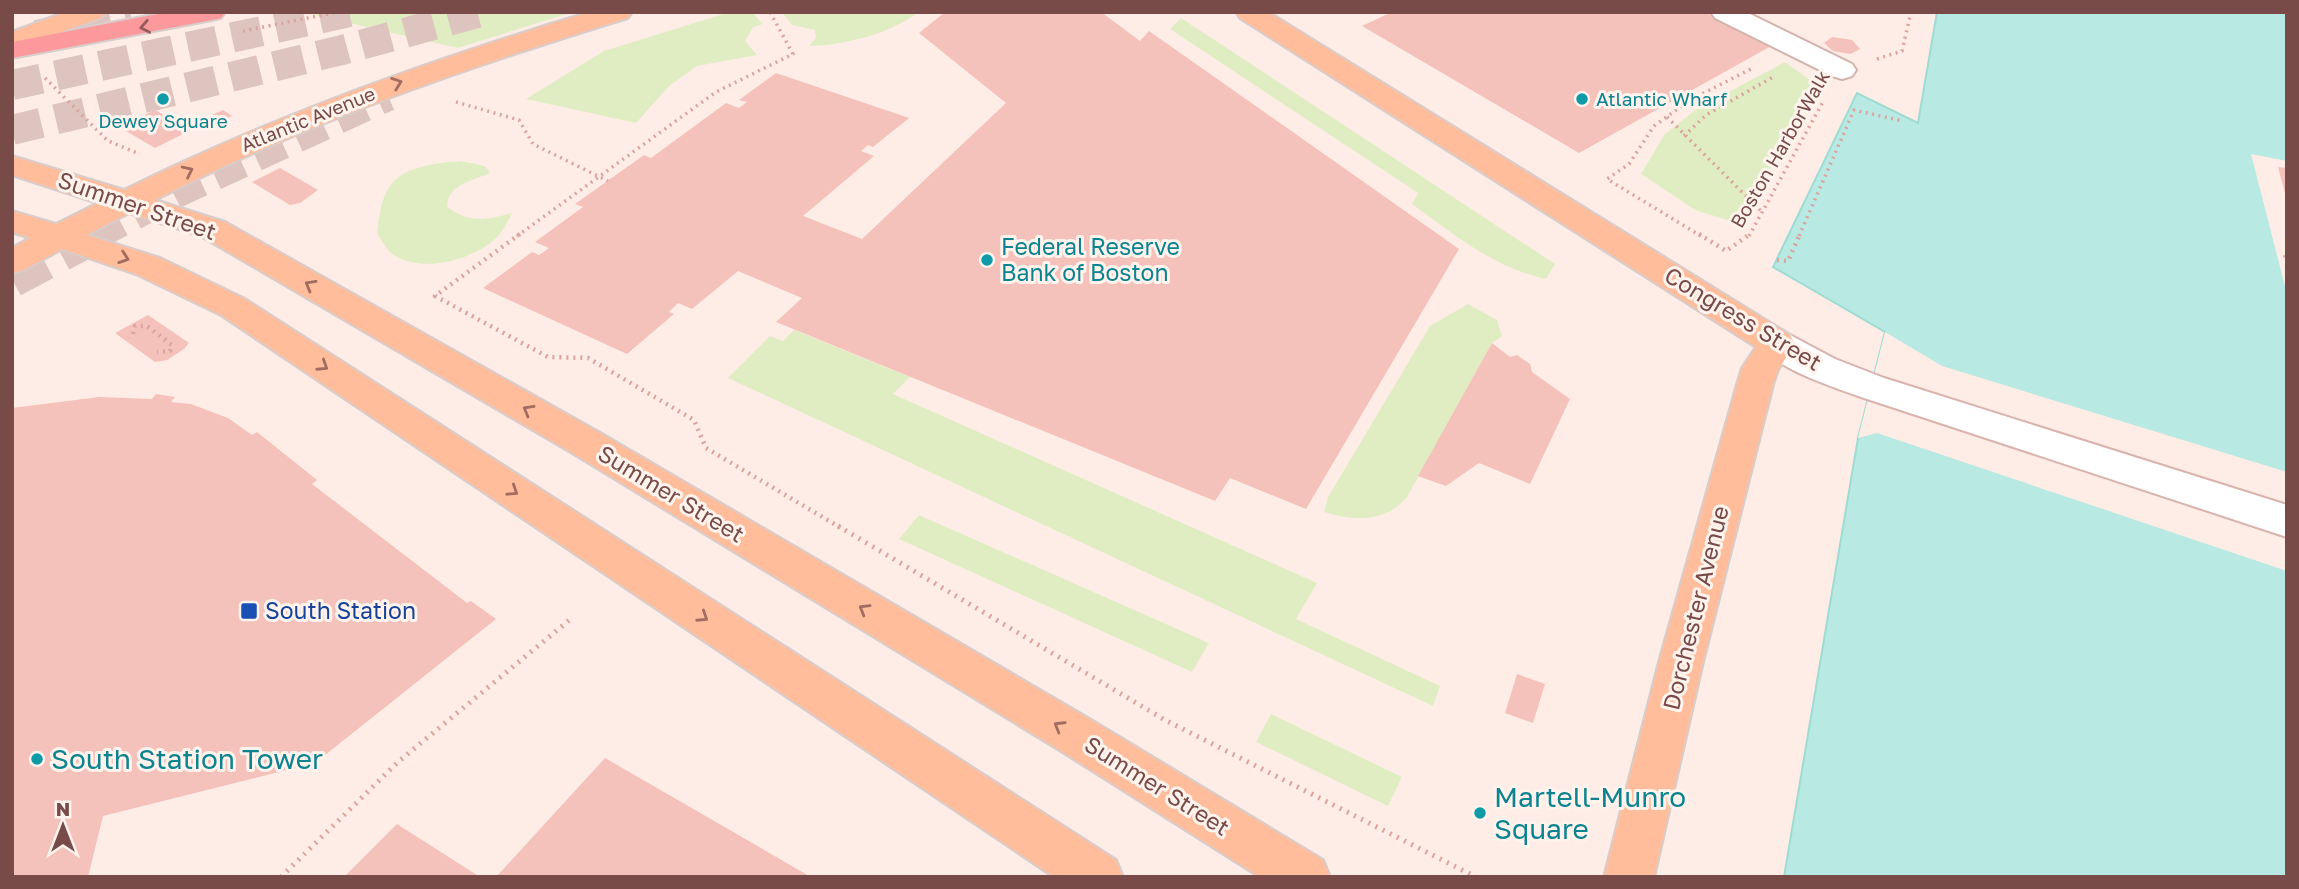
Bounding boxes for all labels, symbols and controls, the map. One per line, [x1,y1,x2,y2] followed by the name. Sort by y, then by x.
[140,18,152,33] one-way arrow
[1725,66,1834,231] street label: Boston HarborWalk
[391,77,403,91] one-way arrow
[237,81,378,156] street label: Atlantic Avenue
[1596,87,1727,110] place label: Atlantic Wharf
[155,91,171,107] marker: Dewey Square
[1574,91,1590,107] marker: Atlantic Wharf
[98,109,228,132] place label: Dewey Square
[55,165,220,245] street label: Summer Street
[181,165,193,179] one-way arrow
[1001,232,1180,286] place label: Federal Reserve Bank of Boston
[118,249,130,264] one-way arrow
[979,252,995,268] marker: Federal Reserve Bank of Boston
[1660,260,1827,376] street label: Congress Street
[304,280,317,293] one-way arrow
[315,358,328,370] one-way arrow
[523,405,536,418] one-way arrow
[593,439,750,548] street label: Summer Street
[505,483,518,496] one-way arrow
[1656,503,1734,713] street label: Dorchester Avenue
[265,596,416,624] place label: South Station
[239,601,259,621] marker: South Station
[858,604,871,617] one-way arrow
[695,608,708,621] one-way arrow
[1053,721,1066,734] one-way arrow
[1080,729,1235,841] street label: Summer Street
[51,742,323,775] place label: South Station Tower
[29,751,45,767] marker: South Station Tower
[1494,780,1686,845] place label: Martell-Munro Square
[28,791,98,861] north arrow
[56,797,70,820] text: N
[1472,805,1488,821] marker: Martell-Munro Square

